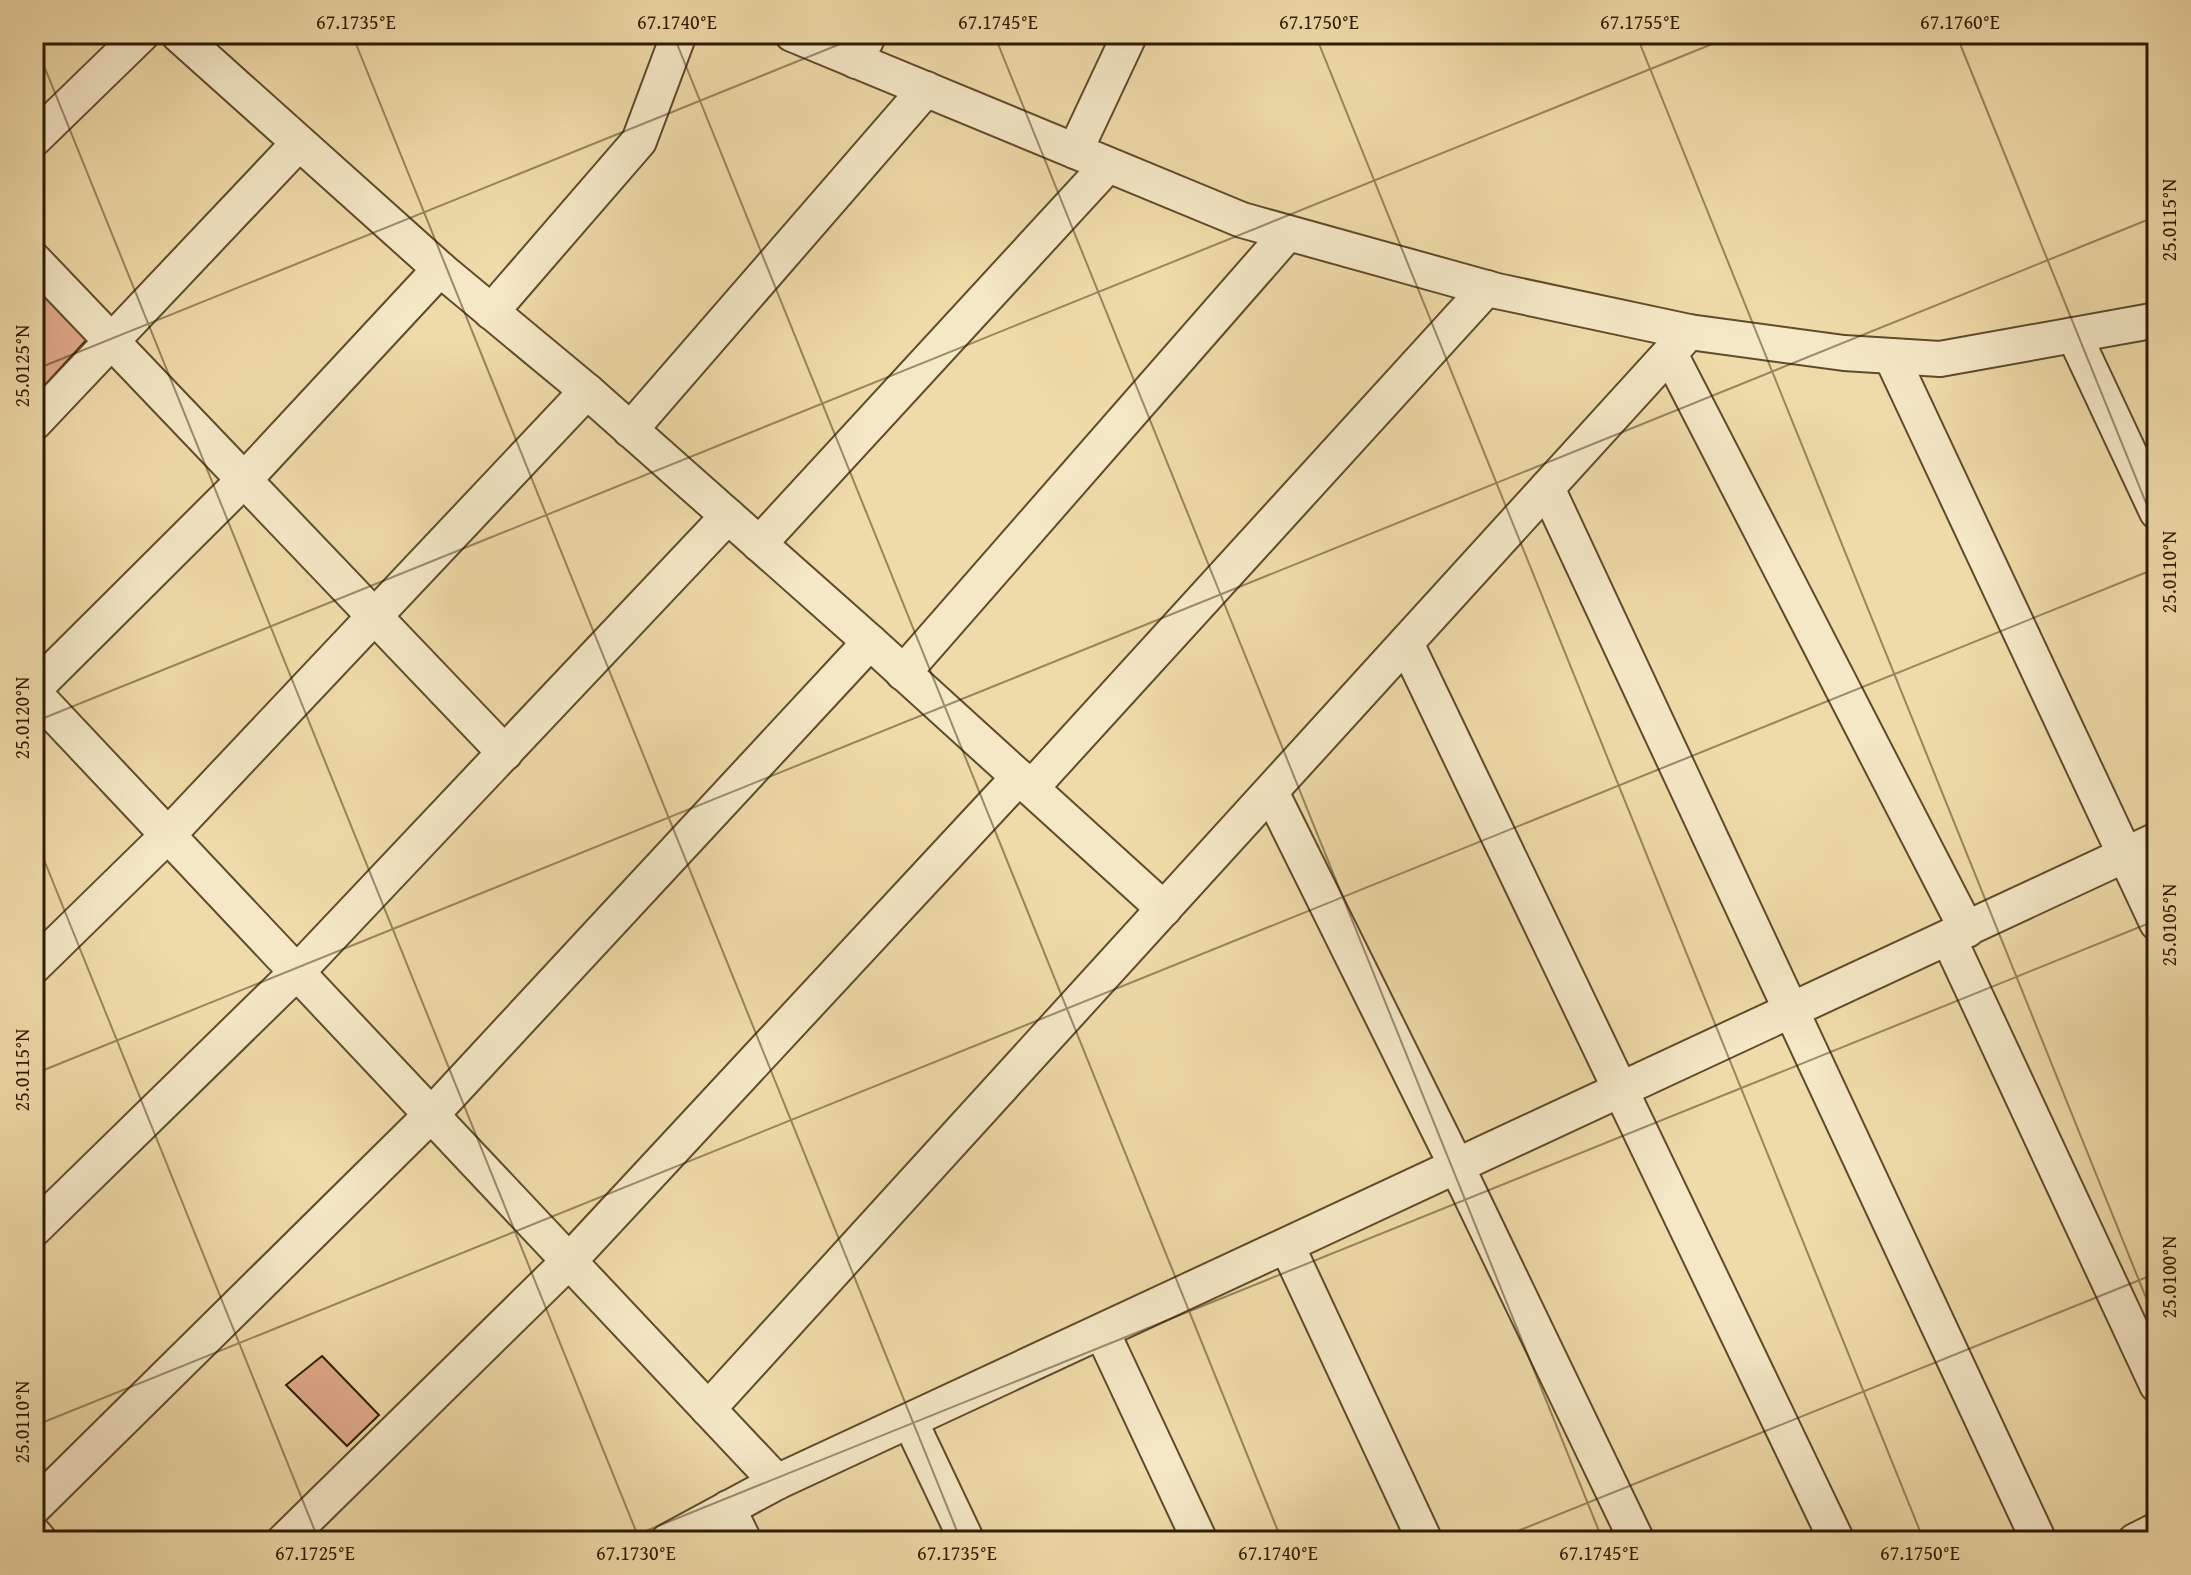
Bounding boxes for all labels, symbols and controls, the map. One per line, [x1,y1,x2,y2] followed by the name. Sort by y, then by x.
[316,7,396,36] text: 67.1735°E
[637,7,717,36] text: 67.1740°E
[958,7,1038,36] text: 67.1745°E
[1279,7,1359,36] text: 67.1750°E
[1600,7,1680,36] text: 67.1755°E
[1920,7,2000,36] text: 67.1760°E
[2154,179,2183,261] text: 25.0115°N
[7,325,36,407] text: 25.0125°N
[2154,531,2183,613] text: 25.0110°N
[7,677,36,759] text: 25.0120°N
[2154,884,2183,966] text: 25.0105°N
[7,1029,36,1111] text: 25.0115°N
[2154,1236,2183,1318] text: 25.0100°N
[7,1381,36,1463] text: 25.0110°N
[275,1538,355,1567] text: 67.1725°E
[596,1538,676,1567] text: 67.1730°E
[917,1538,997,1567] text: 67.1735°E
[1238,1538,1318,1567] text: 67.1740°E
[1559,1538,1639,1567] text: 67.1745°E
[1880,1538,1960,1567] text: 67.1750°E

